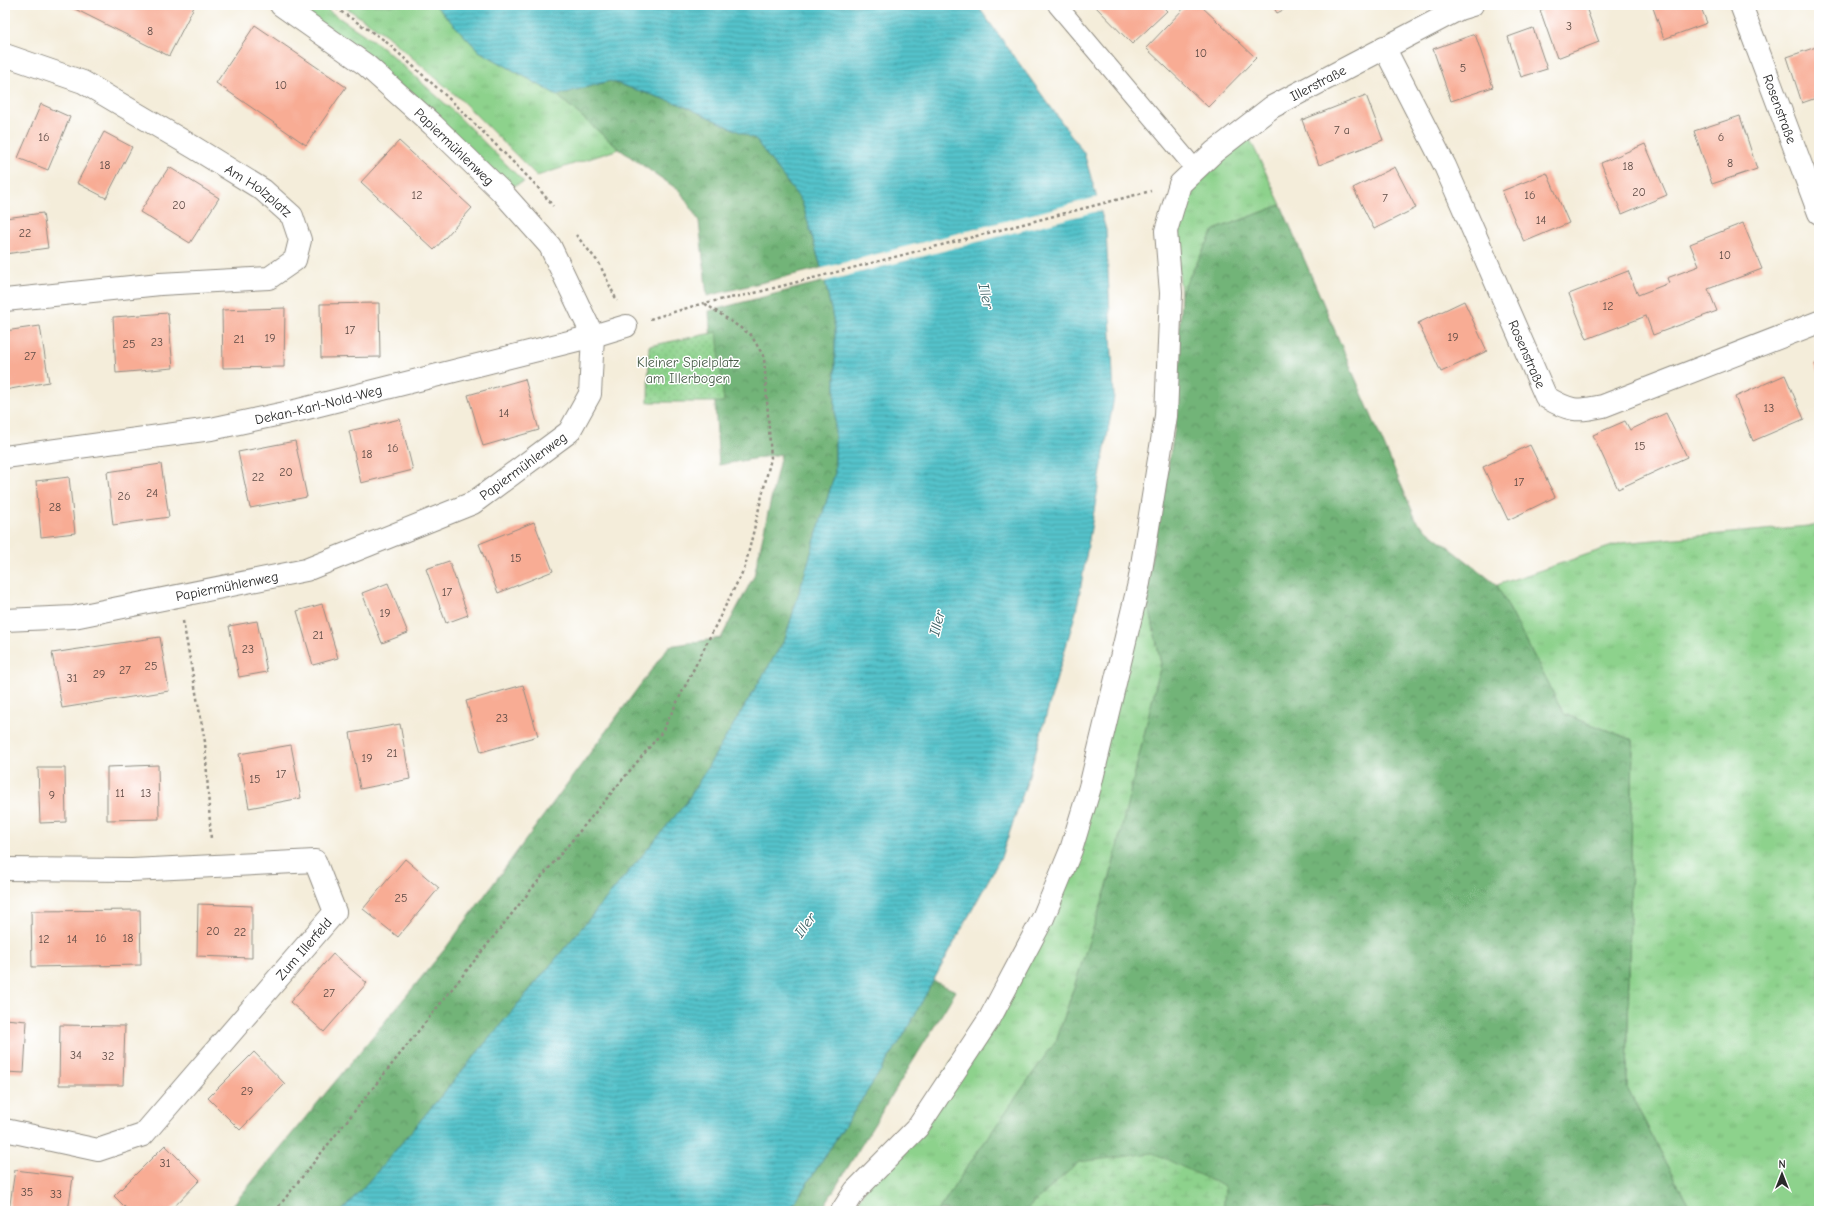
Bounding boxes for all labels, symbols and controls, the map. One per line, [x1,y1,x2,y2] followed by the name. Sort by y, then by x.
[1566,19,1572,33] house number: 3
[147,24,153,38] house number: 8
[1195,46,1207,60] house number: 10
[1287,61,1349,105] street label: Illerstraße
[1460,61,1466,75] house number: 5
[1759,72,1801,146] street label: Rosenstraße
[275,78,287,92] house number: 10
[411,105,497,189] street label: Papiermühlenweg
[1334,123,1350,137] house number: 7 a
[38,130,50,144] house number: 16
[1718,130,1724,144] house number: 6
[1727,156,1733,170] house number: 8
[100,158,110,172] house number: 18
[1623,159,1633,173] house number: 18
[222,160,295,220] street label: Am Holzplatz
[1632,185,1646,199] house number: 20
[411,188,423,202] house number: 12
[1524,188,1536,202] house number: 16
[1382,191,1388,205] house number: 7
[172,198,186,212] house number: 20
[1536,213,1546,227] house number: 14
[19,226,31,240] house number: 22
[1719,248,1731,262] house number: 10
[974,280,998,312] water label: Iller
[1602,299,1614,313] house number: 12
[1505,317,1550,391] street label: Rosenstraße
[345,323,356,337] house number: 17
[1447,330,1459,344] house number: 19
[264,331,276,345] house number: 19
[233,332,245,346] house number: 21
[151,335,163,349] house number: 23
[123,337,135,351] house number: 25
[24,349,36,363] house number: 27
[637,354,739,387] park label: Kleiner Spielplatz am Illerbogen
[253,381,384,428] street label: Dekan-Karl-Nold-Weg
[1764,401,1774,415] house number: 13
[499,406,509,420] house number: 14
[476,428,570,504] street label: Papiermühlenweg
[1634,439,1646,453] house number: 15
[387,441,399,455] house number: 16
[362,447,372,461] house number: 18
[279,465,293,479] house number: 20
[252,470,264,484] house number: 22
[1514,475,1525,489] house number: 17
[146,486,158,500] house number: 24
[118,489,130,503] house number: 26
[49,500,61,514] house number: 28
[510,551,522,565] house number: 15
[174,567,280,605] street label: Papiermühlenweg
[442,585,453,599] house number: 17
[379,606,391,620] house number: 19
[925,607,949,639] water label: Iller
[312,628,324,642] house number: 21
[242,642,254,656] house number: 23
[145,659,157,673] house number: 25
[119,663,131,677] house number: 27
[93,667,105,681] house number: 29
[67,671,78,685] house number: 31
[496,711,508,725] house number: 23
[386,746,398,760] house number: 21
[361,751,373,765] house number: 19
[276,767,287,781] house number: 17
[249,772,261,786] house number: 15
[115,786,125,800] house number: 11
[141,786,151,800] house number: 13
[49,788,55,802] house number: 9
[395,891,407,905] house number: 25
[790,908,821,942] water label: Iller
[272,914,336,984] street label: Zum Illerfeld
[206,924,220,938] house number: 20
[234,925,246,939] house number: 22
[95,931,107,945] house number: 16
[123,931,133,945] house number: 18
[38,932,50,946] house number: 12
[67,932,77,946] house number: 14
[323,986,335,1000] house number: 27
[70,1048,82,1062] house number: 34
[102,1049,114,1063] house number: 32
[241,1084,253,1098] house number: 29
[1762,1154,1802,1194] north arrow
[160,1156,171,1170] house number: 31
[1778,1158,1786,1171] text: N
[21,1185,33,1199] house number: 35
[50,1187,62,1201] house number: 33

